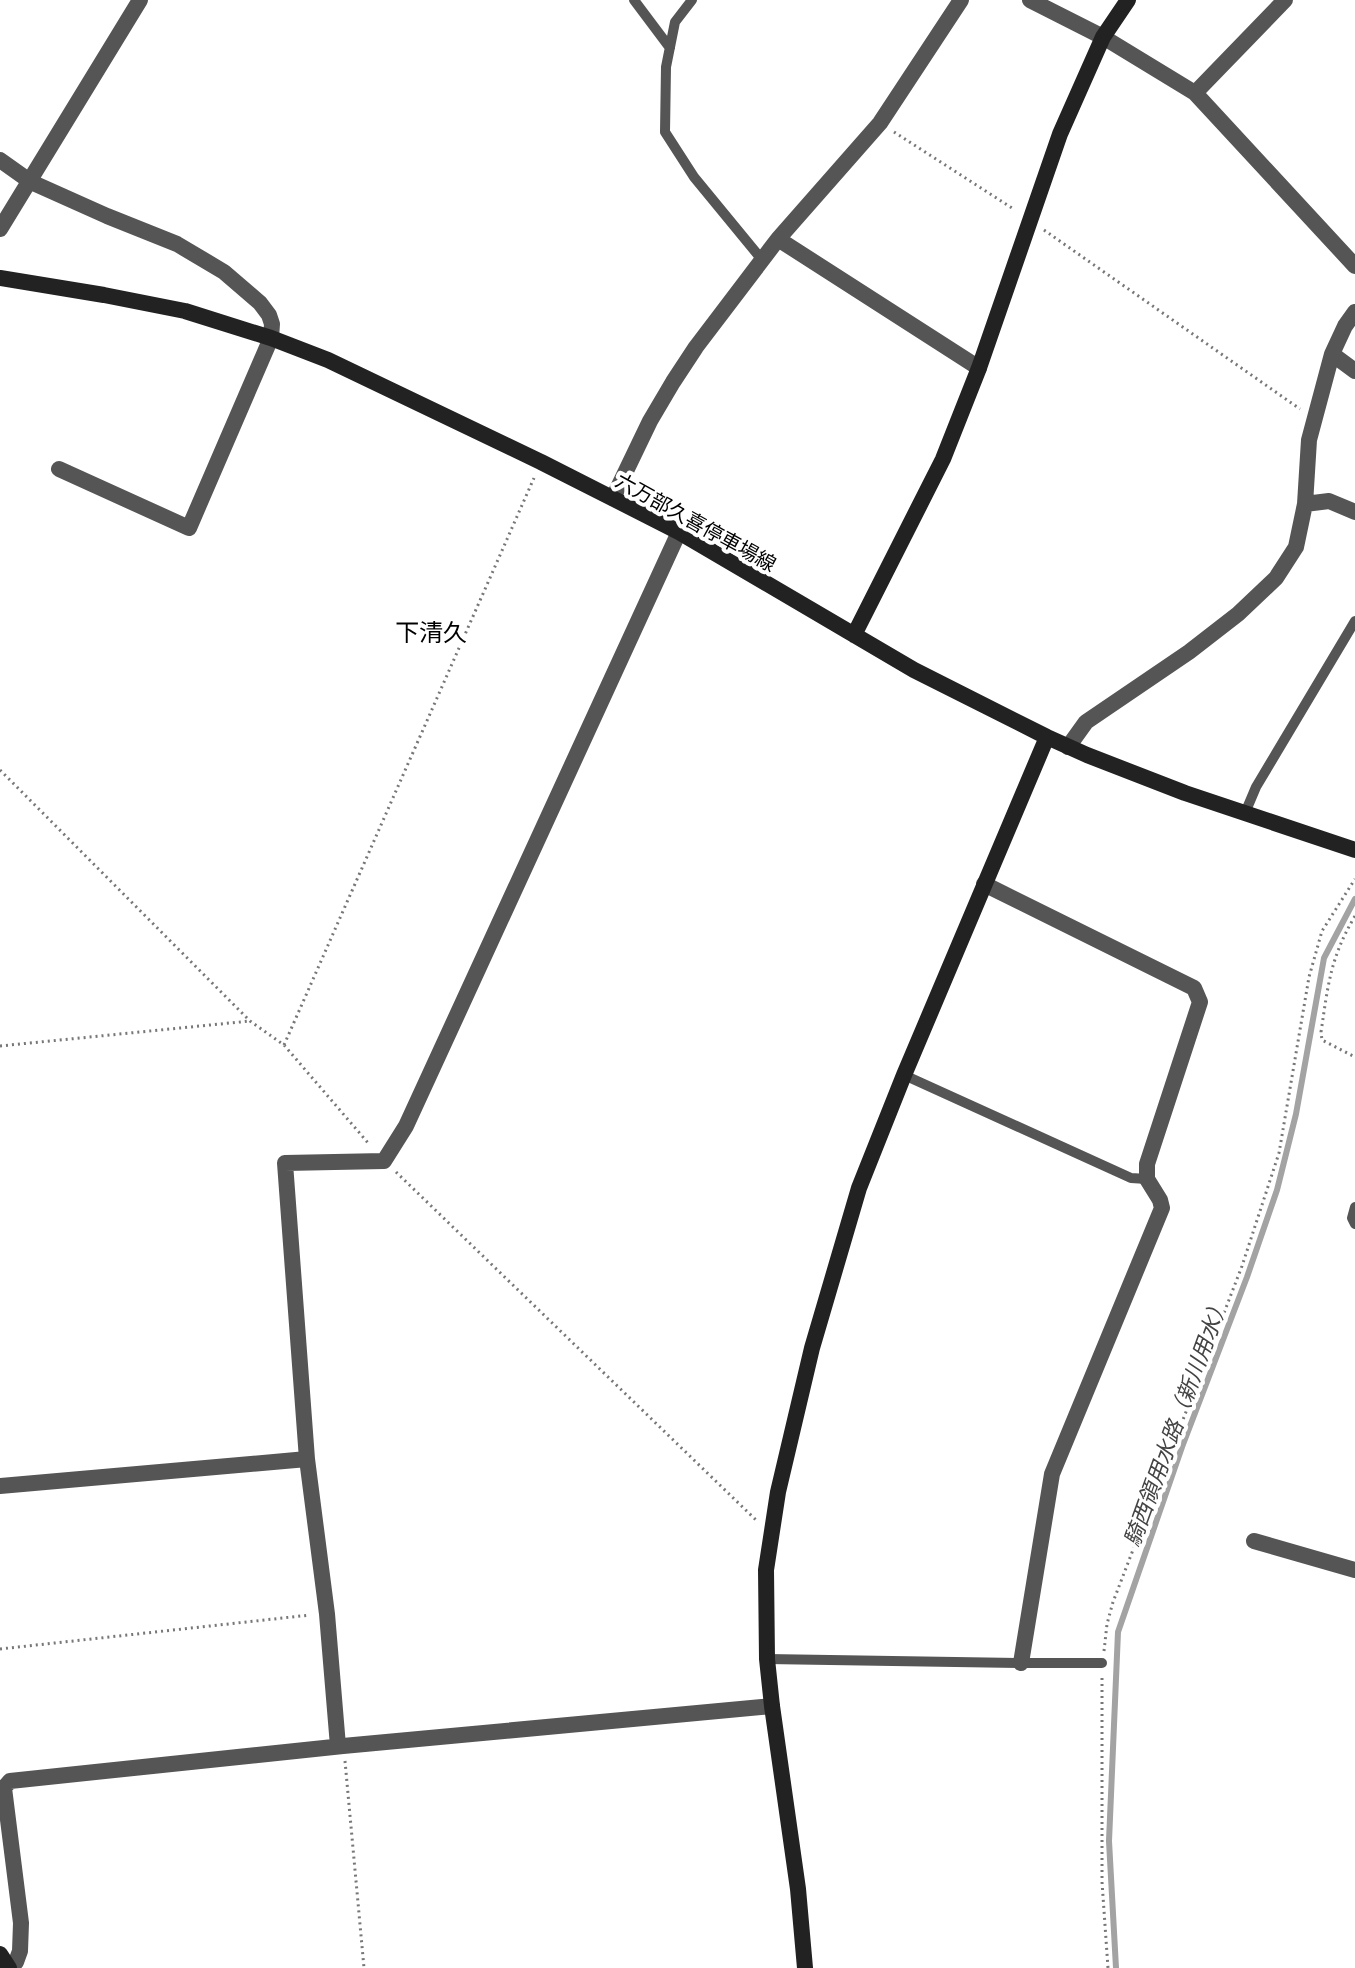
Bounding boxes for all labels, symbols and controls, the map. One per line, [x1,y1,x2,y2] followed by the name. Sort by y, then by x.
[611,467,781,577] street label: 六万部久喜停車場線
[395,615,467,648] district label: 下清久
[1116,1292,1234,1550] water label: 騎西領用水路（新川用水）

